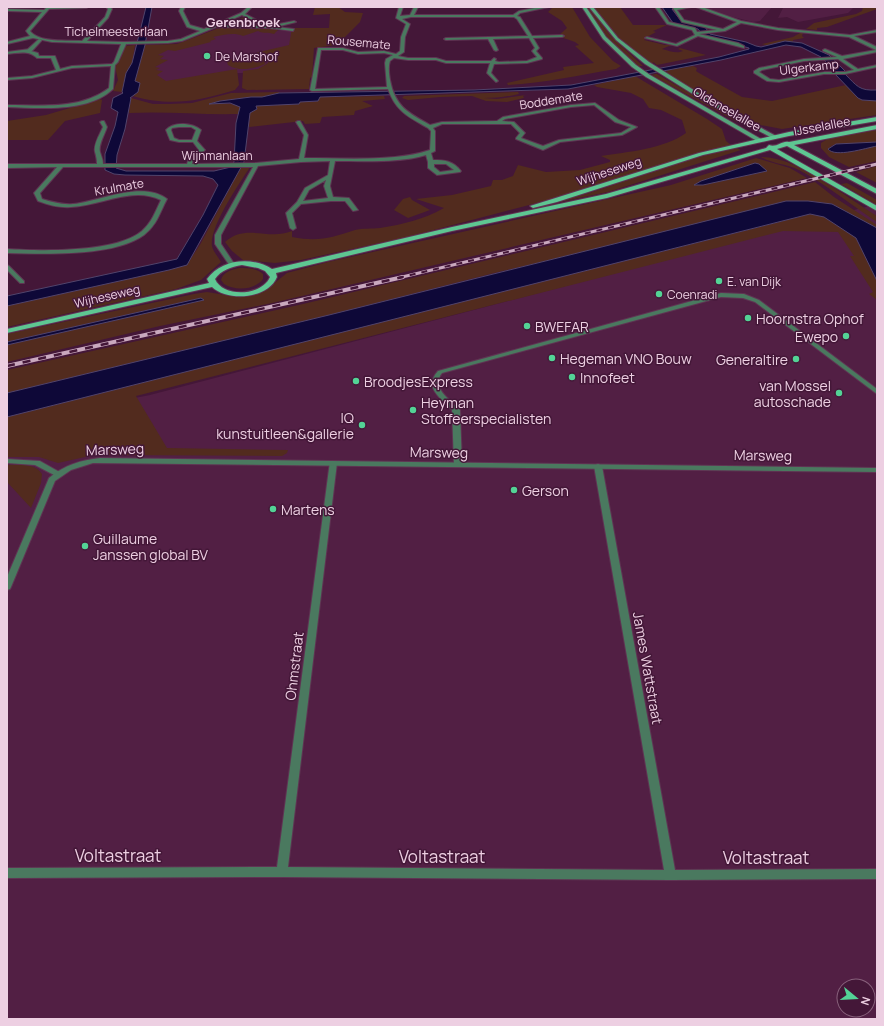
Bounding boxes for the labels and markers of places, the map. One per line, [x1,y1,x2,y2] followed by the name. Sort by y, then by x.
[215,48,279,65] place label: De Marshof
[202,51,212,61] marker: De Marshof
[727,273,782,290] place label: E. van Dijk
[714,276,724,286] marker: E. van Dijk
[667,286,717,303] place label: Coenradi
[654,289,664,299] marker: Coenradi
[756,309,864,328] place label: Hoornstra Ophof
[743,313,753,323] marker: Hoornstra Ophof
[535,317,589,336] place label: BWEFAR
[522,321,532,331] marker: BWEFAR
[795,327,838,346] place label: Ewepo
[841,331,851,341] marker: Ewepo
[560,349,692,368] place label: Hegeman VNO Bouw
[716,350,788,369] place label: Generaltire
[547,353,557,363] marker: Hegeman VNO Bouw
[791,354,801,364] marker: Generaltire
[580,368,635,387] place label: Innofeet
[364,372,473,391] place label: BroodjesExpress
[567,372,577,382] marker: Innofeet
[351,376,361,386] marker: BroodjesExpress
[754,376,831,411] place label: van Mossel autoschade
[834,388,844,398] marker: van Mossel autoschade
[421,393,551,428] place label: Heyman Stoffeerspecialisten
[408,405,418,415] marker: Heyman Stoffeerspecialisten
[216,408,354,443] place label: IQ kunstuitleen&gallerie
[357,420,367,430] marker: IQ kunstuitleen&gallerie
[522,481,569,500] place label: Gerson
[509,485,519,495] marker: Gerson
[281,500,335,519] place label: Martens
[268,504,278,514] marker: Martens
[93,529,209,564] place label: Guillaume Janssen global BV
[80,541,90,551] marker: Guillaume Janssen global BV

